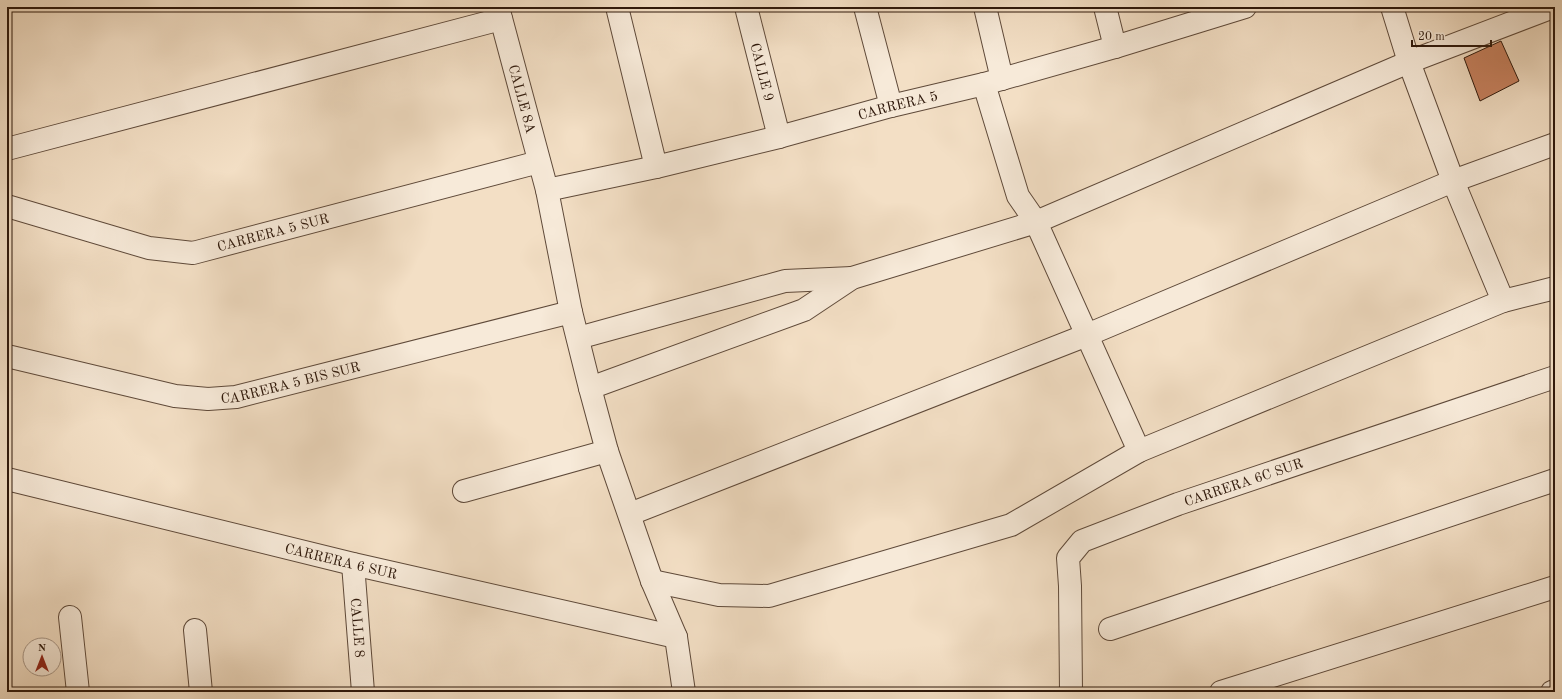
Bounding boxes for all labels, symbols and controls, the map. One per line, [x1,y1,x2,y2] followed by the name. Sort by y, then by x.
[1412,22,1491,48] scale bar
[1418,31,1445,43] text: 20 m
[747,41,776,103] street label: CALLE 9
[506,63,538,135] street label: CALLE 8A
[856,89,939,123] street label: CARRERA 5
[216,212,331,254] street label: CARRERA 5 SUR
[220,360,362,406] street label: CARRERA 5 BIS SUR
[1182,456,1305,509] street label: CARRERA 6C SUR
[283,542,398,582] street label: CARRERA 6 SUR
[348,597,366,658] street label: CALLE 8
[22,637,62,677] north arrow
[38,643,47,654] text: N

